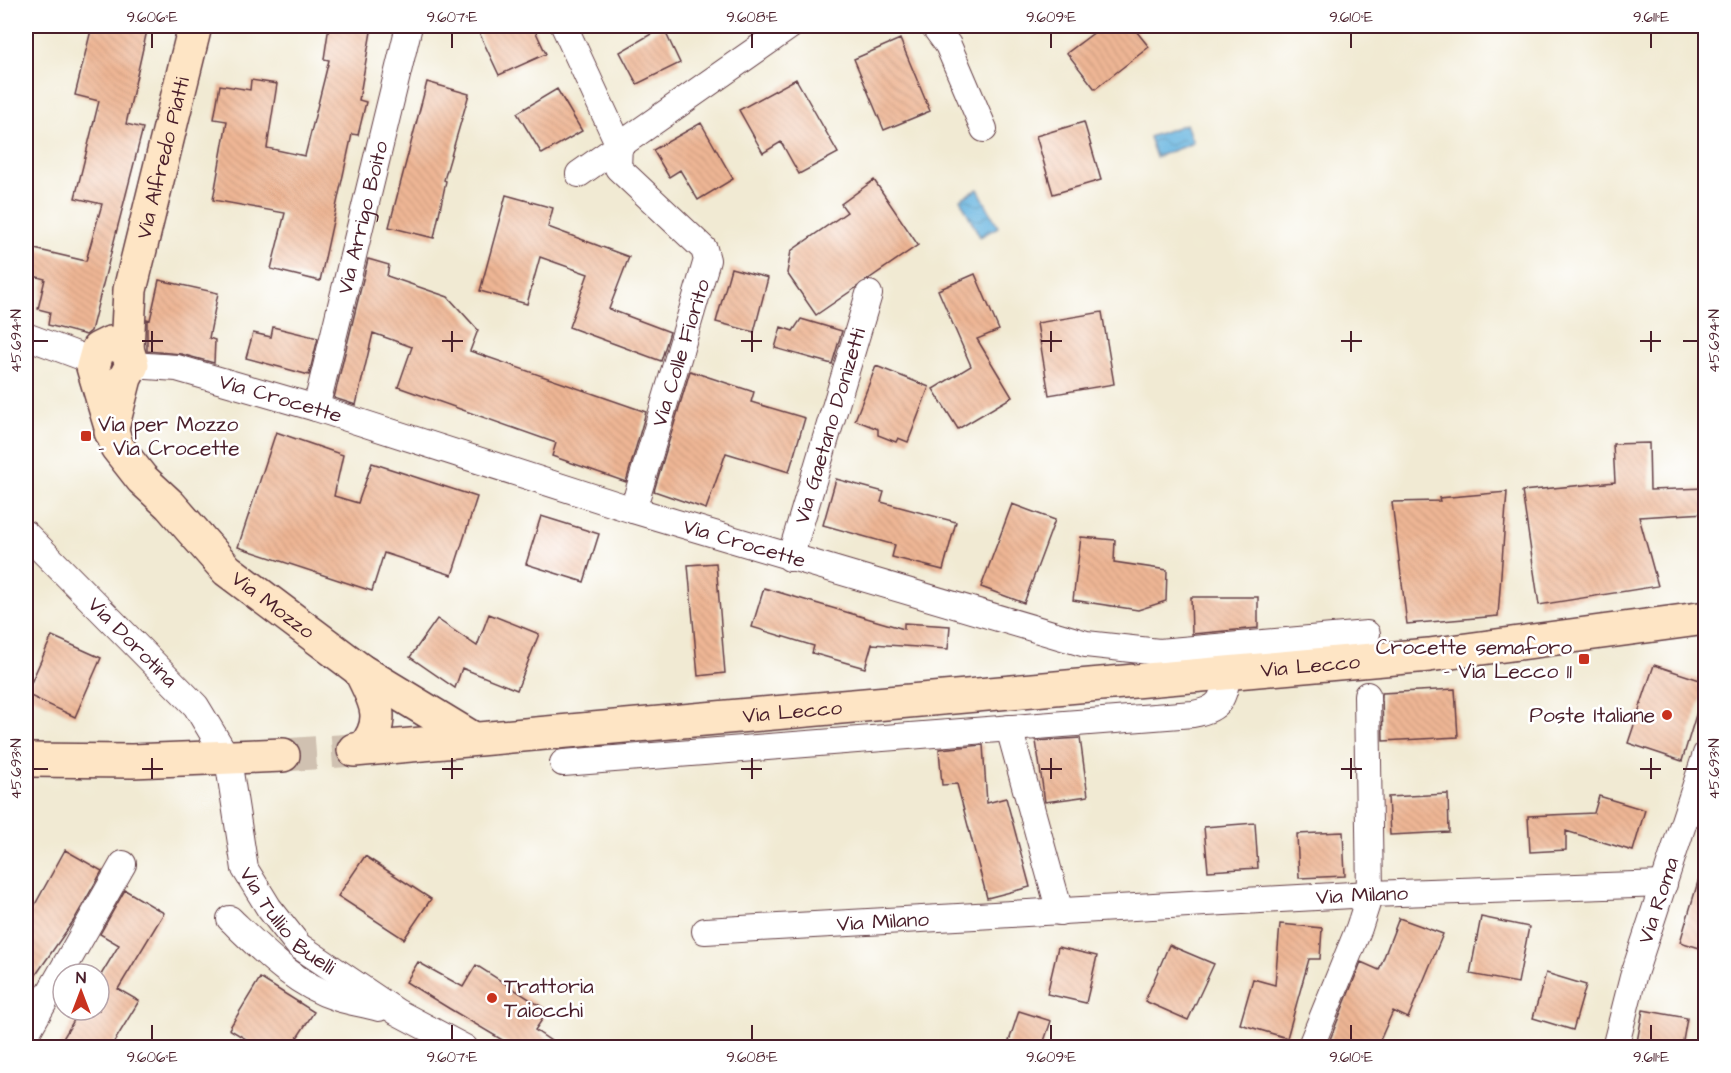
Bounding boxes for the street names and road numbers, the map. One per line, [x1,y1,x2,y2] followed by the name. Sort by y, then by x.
[129,74,196,242] street label: Via Alfredo Piatti
[330,138,395,297] street label: Via Arrigo Boito
[645,275,717,430] street label: Via Colle Fiorito
[787,324,873,527] street label: Via Gaetano Donizetti
[216,366,346,430] street label: Via Crocette
[680,511,809,575] street label: Via Crocette
[226,564,321,646] street label: Via Mozzo
[81,590,185,694] street label: Via Dorotina
[1259,647,1361,684] street label: Via Lecco
[741,692,843,730] street label: Via Lecco
[1630,853,1686,947] street label: Via Roma
[233,861,342,981] street label: Via Tullio Buelli
[1315,878,1409,911] street label: Via Milano
[836,904,930,938] street label: Via Milano

